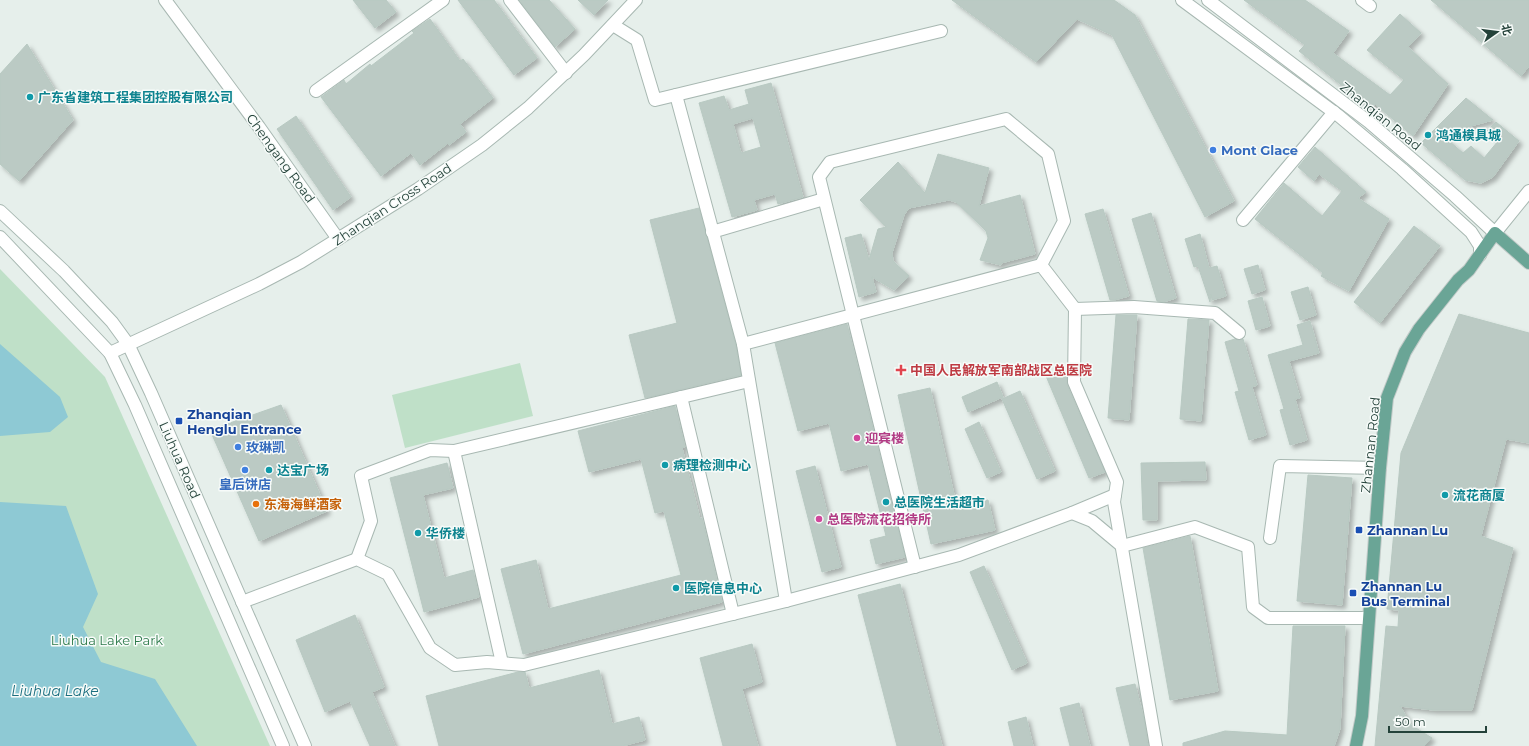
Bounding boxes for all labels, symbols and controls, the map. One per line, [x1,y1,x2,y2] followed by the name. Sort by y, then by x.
[1477,12,1517,52] north arrow
[1499,23,1515,37] text: 北
[1337,78,1425,154] street label: Zhanqian Road
[38,89,233,105] place label: 广东省建筑工程集团控股有限公司
[25,92,35,102] marker: 广东省建筑工程集团控股有限公司
[243,110,319,206] street label: Chengang Road
[1436,127,1501,143] place label: 鸿通模具城
[1423,130,1433,140] marker: 鸿通模具城
[1221,142,1298,158] place label: Mont Glace
[1208,145,1218,155] marker: Mont Glace
[330,160,454,248] street label: Zhanqian Cross Road
[910,362,1092,378] place label: 中国人民解放军南部战区总医院
[895,364,907,376] marker: 中国人民解放军南部战区总医院
[1357,396,1383,494] street label: Zhannan Road
[187,406,302,437] place label: Zhanqian Henglu Entrance
[174,416,184,426] marker: Zhanqian Henglu Entrance
[156,419,204,501] street label: Liuhua Road
[865,430,904,446] place label: 迎宾楼
[852,433,862,443] marker: 迎宾楼
[246,439,285,455] place label: 玫琳凯
[233,442,243,452] marker: 玫琳凯
[673,457,751,473] place label: 病理检测中心
[660,460,670,470] marker: 病理检测中心
[277,462,329,478] place label: 达宝广场
[240,465,250,475] marker: 皇后饼店
[264,465,274,475] marker: 达宝广场
[219,476,271,492] place label: 皇后饼店
[1453,487,1505,503] place label: 流花商厦
[1440,490,1450,500] marker: 流花商厦
[894,494,985,510] place label: 总医院生活超市
[264,496,342,512] place label: 东海海鲜酒家
[881,497,891,507] marker: 总医院生活超市
[251,499,261,509] marker: 东海海鲜酒家
[827,511,931,527] place label: 总医院流花招待所
[814,514,824,524] marker: 总医院流花招待所
[1367,522,1448,538] place label: Zhannan Lu
[426,525,465,541] place label: 华侨楼
[1354,525,1364,535] marker: Zhannan Lu
[413,528,423,538] marker: 华侨楼
[1361,578,1450,609] place label: Zhannan Lu Bus Terminal
[684,580,762,596] place label: 医院信息中心
[671,583,681,593] marker: 医院信息中心
[1348,588,1358,598] marker: Zhannan Lu Bus Terminal
[51,632,163,648] park label: Liuhua Lake Park
[11,682,99,700] water label: Liuhua Lake
[1389,708,1486,734] scale bar
[1395,714,1426,729] text: 50 m

